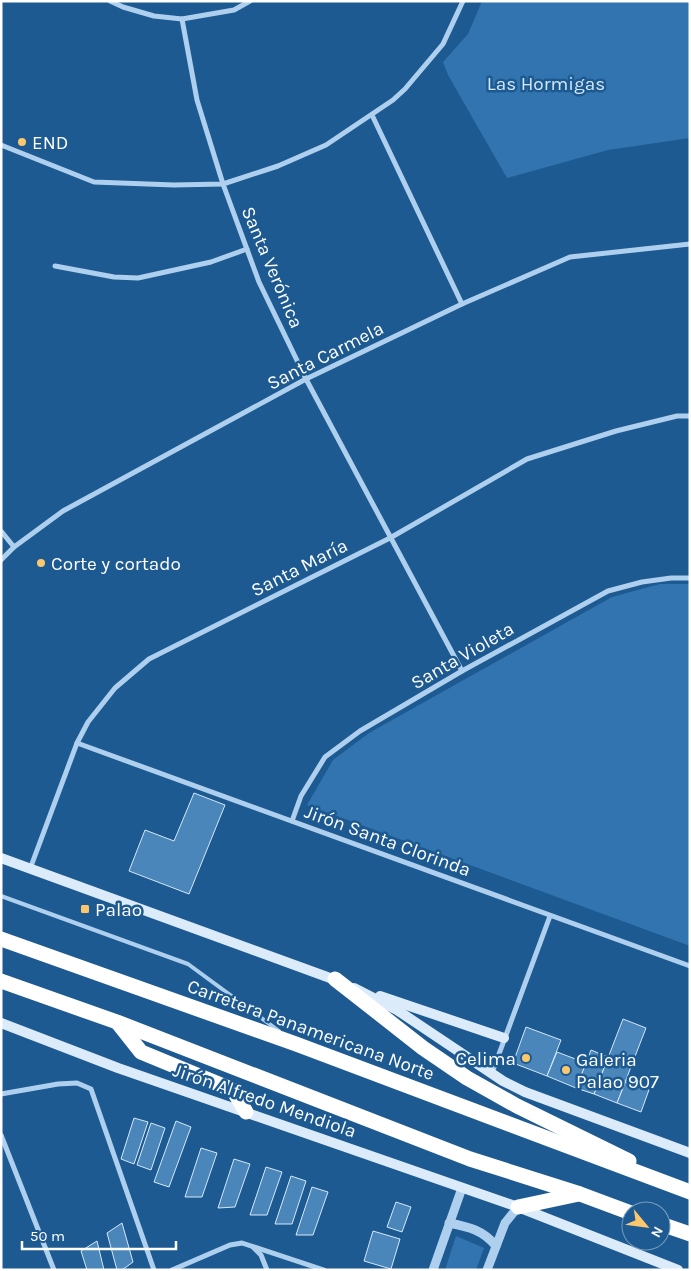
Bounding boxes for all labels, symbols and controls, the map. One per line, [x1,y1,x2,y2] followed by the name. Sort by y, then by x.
[487,73,605,95] park label: Las Hormigas
[32,132,68,154] place label: END
[16,136,28,148] marker: END
[237,203,308,332] street label: Santa Verónica
[264,317,387,395] street label: Santa Carmela
[248,534,351,602] street label: Santa María
[51,553,181,575] place label: Corte y cortado
[35,557,47,569] marker: Corte y cortado
[407,618,518,694] street label: Santa Violeta
[302,801,474,881] street label: Jirón Santa Clorinda
[95,899,142,921] place label: Palao
[79,903,91,915] marker: Palao
[184,975,437,1085] street label: Carretera Panamericana Norte
[455,1048,516,1070] place label: Celima
[576,1049,659,1093] place label: Galeria Palao 907
[520,1052,532,1064] marker: Celima
[170,1059,359,1143] street label: Jirón Alfredo Mendiola
[560,1064,572,1076] marker: Galeria Palao 907
[621,1201,671,1251] north arrow
[22,1218,176,1250] scale bar
[647,1224,667,1241] text: N
[30,1227,65,1245] text: 50 m

